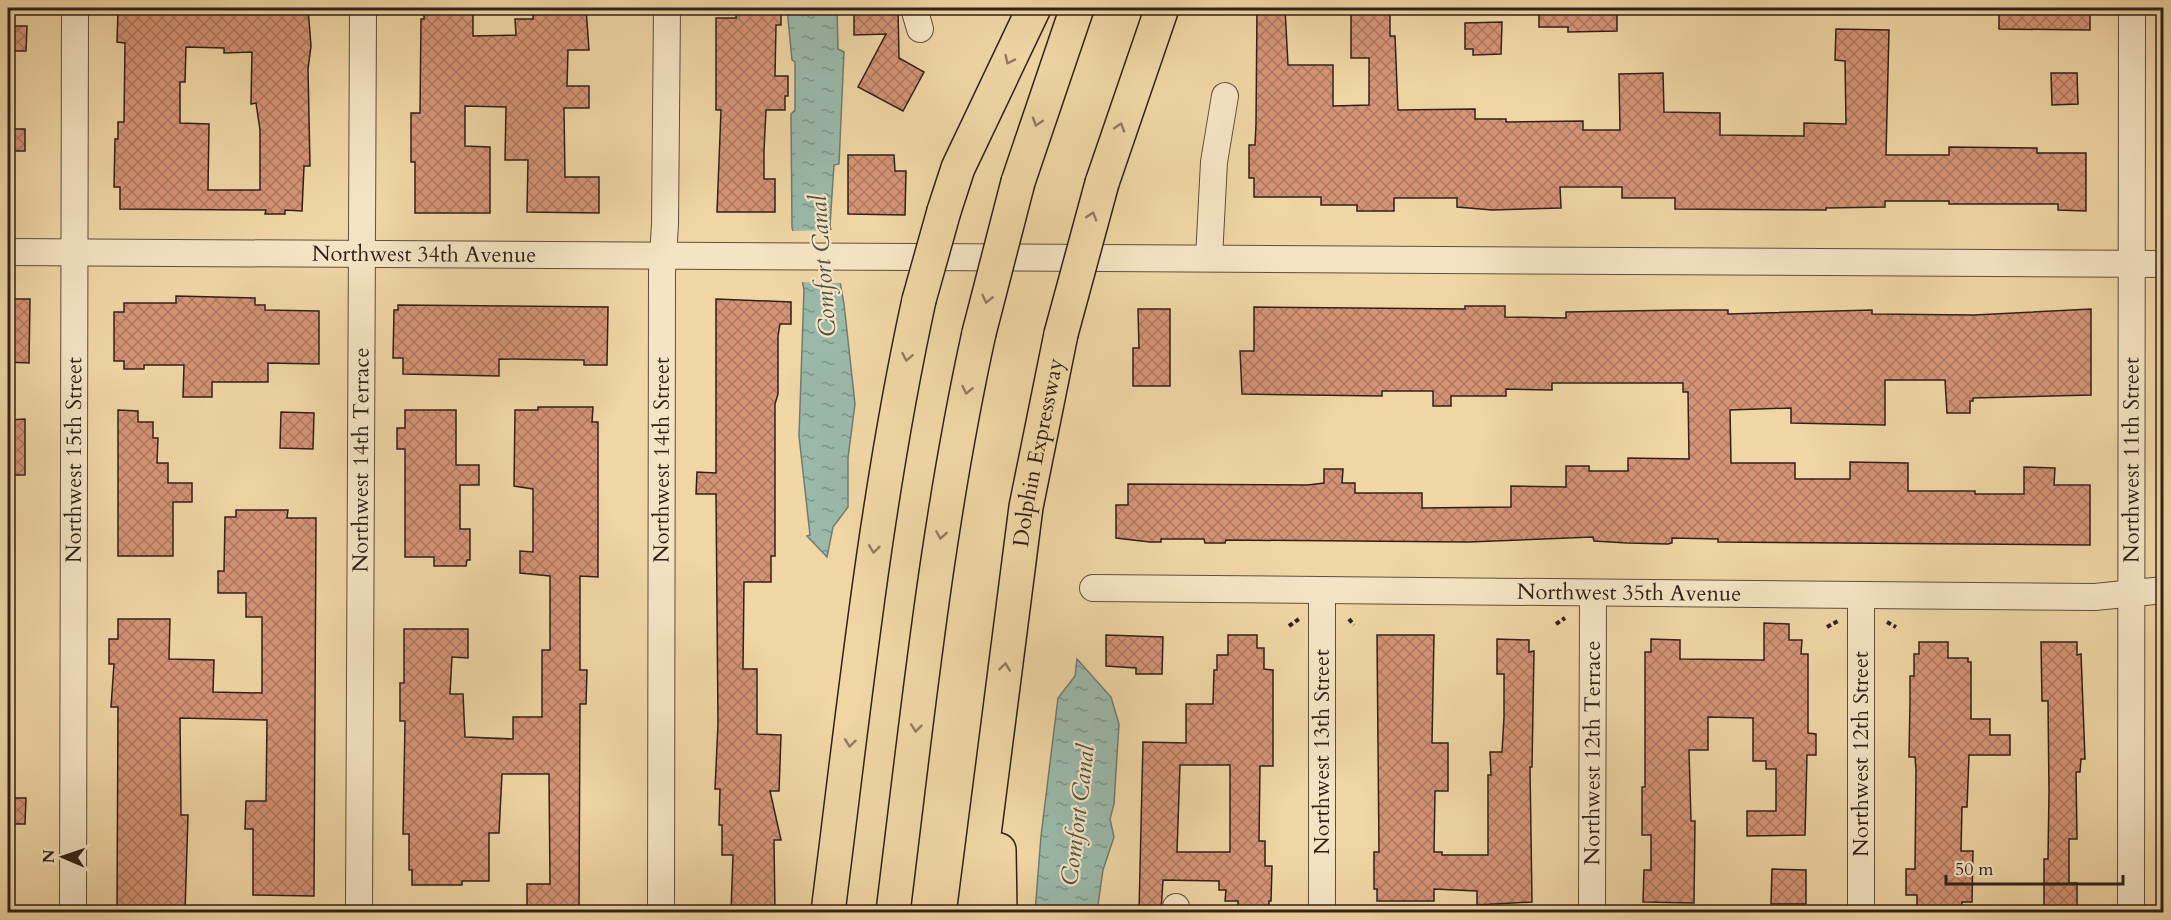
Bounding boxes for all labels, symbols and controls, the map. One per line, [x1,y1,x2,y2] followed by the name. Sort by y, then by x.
[1005,54,1017,65] one-way arrow
[1032,116,1045,127] one-way arrow
[1112,122,1125,133] one-way arrow
[801,193,844,338] water label: Comfort Canal
[1085,212,1097,222] one-way arrow
[312,239,536,270] street label: Northwest 34th Avenue
[981,294,994,304] one-way arrow
[346,347,376,573] street label: Northwest 14th Terrace
[901,352,914,362] one-way arrow
[1006,355,1071,549] street label: Dolphin Expressway
[59,357,89,563] street label: Northwest 15th Street
[647,357,677,563] street label: Northwest 14th Street
[2116,357,2147,563] street label: Northwest 11th Street
[961,385,974,395] one-way arrow
[936,530,948,539] one-way arrow
[868,545,881,554] one-way arrow
[1517,577,1741,609] street label: Northwest 35th Avenue
[1577,641,1608,866] street label: Northwest 12th Terrace
[1307,649,1337,855] street label: Northwest 13th Street
[1846,651,1876,857] street label: Northwest 12th Street
[998,663,1010,672] one-way arrow
[910,723,923,733] one-way arrow
[844,738,856,748] one-way arrow
[1053,741,1103,887] water label: Comfort Canal
[33,827,93,887] north arrow
[1946,848,2123,886] scale bar
[38,849,60,864] text: N
[1955,857,1994,882] text: 50 m

